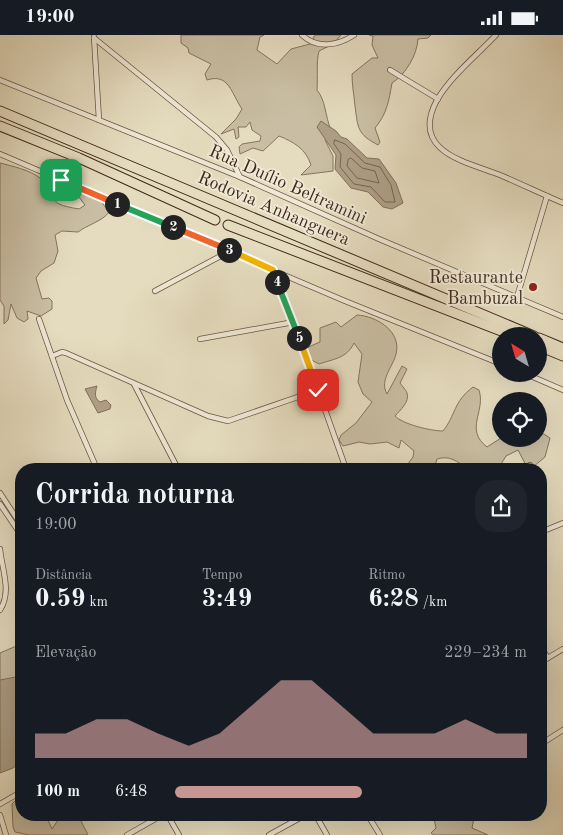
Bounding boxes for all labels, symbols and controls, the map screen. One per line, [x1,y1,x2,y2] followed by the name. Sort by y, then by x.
[25,8,74,27] text: 19:00
[206,142,369,228] street label: Rua Duílio Beltramini
[40,159,82,201] pin
[47,166,75,194] icon: arrive
[195,169,352,249] street label: Rodovia Anhanguera
[104,191,130,217] pin: 1
[113,197,122,211] text: 1
[160,215,186,239] pin: 2
[169,220,178,234] text: 2
[216,237,242,263] pin: 3
[225,243,234,257] text: 3
[264,269,290,295] pin: 4
[429,269,523,308] place label: Restaurante Bambuzal
[273,275,282,289] text: 4
[527,281,539,293] marker: Restaurante Bambuzal
[286,325,312,351] pin: 5
[492,327,548,383] north arrow
[492,327,547,447] map controls
[295,331,304,345] text: 5
[297,369,339,411] pin
[304,376,332,404] icon: check
[492,392,547,447] button: locate
[475,480,527,532] button: share
[35,482,235,510] text: Corrida noturna
[35,517,77,533] text: 19:00
[35,568,92,582] text: Distância
[202,568,242,582] text: Tempo
[368,568,405,582] text: Ritmo
[35,587,86,612] text: 0.59
[202,587,252,612] text: 3:49
[368,587,419,612] text: 6:28
[86,595,108,609] text: km
[419,595,447,609] text: /km
[35,645,96,661] text: Elevação
[444,645,527,661] text: 229–234 m
[35,784,80,800] text: 100 m
[115,784,147,800] text: 6:48

